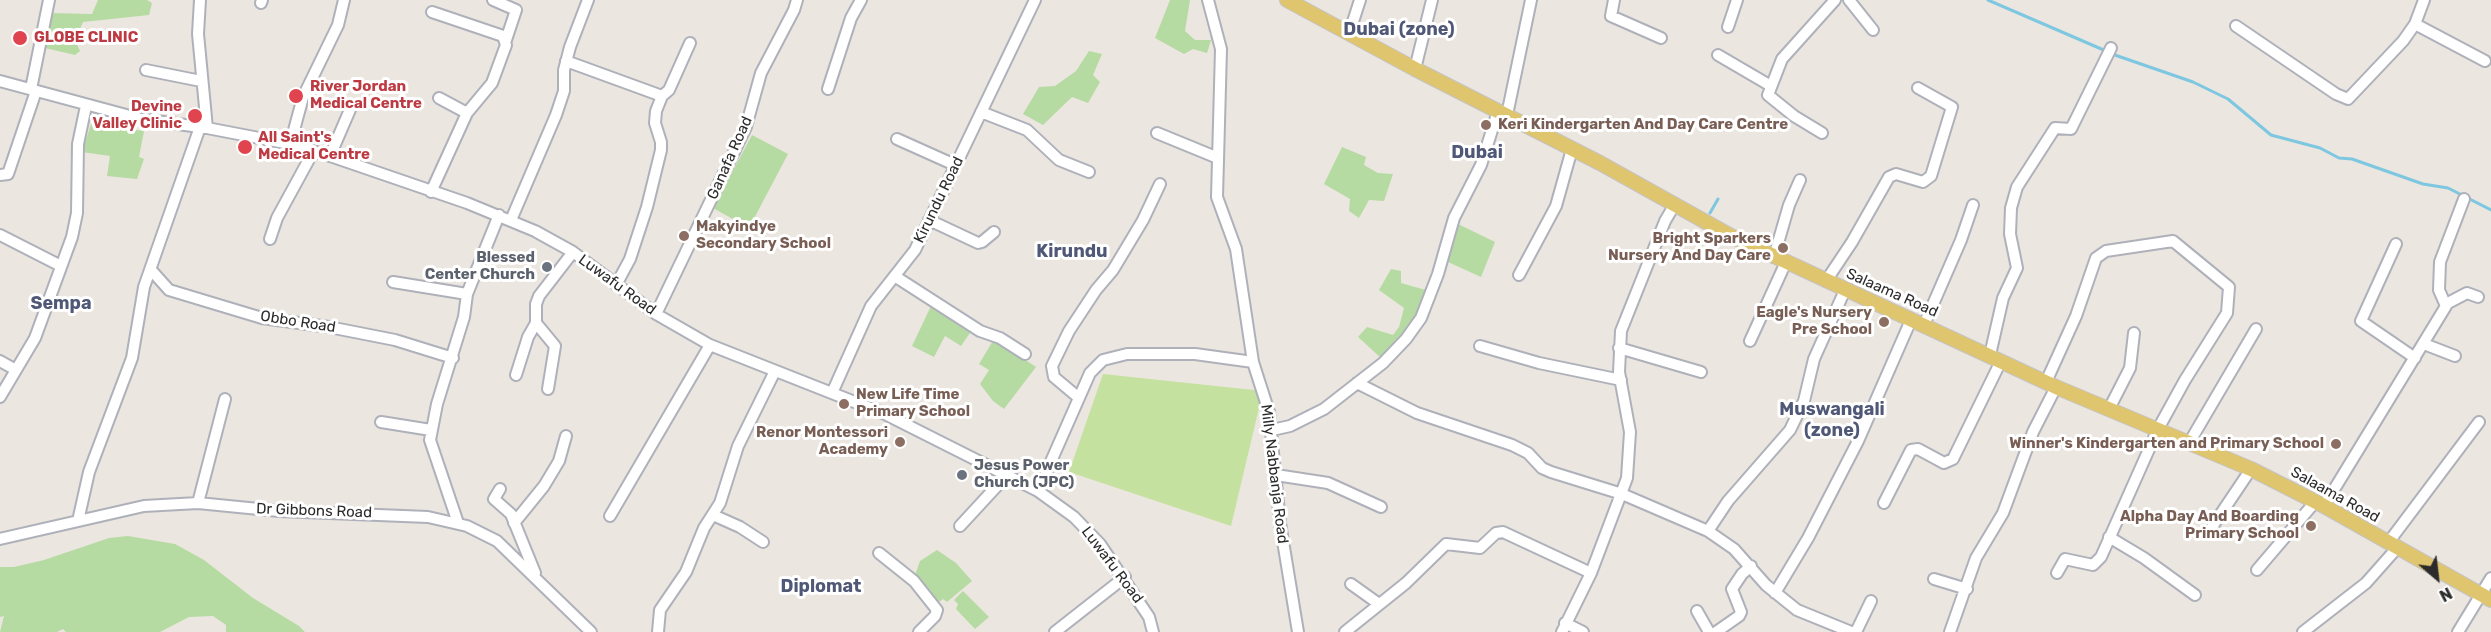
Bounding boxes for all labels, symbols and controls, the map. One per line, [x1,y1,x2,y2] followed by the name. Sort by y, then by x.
[1343,19,1455,41] district label: Dubai (zone)
[11,29,29,47] marker: GLOBE CLINIC
[34,29,138,47] place label: GLOBE CLINIC
[310,78,422,113] place label: River Jordan Medical Centre
[287,87,305,105] marker: River Jordan Medical Centre
[92,98,182,133] place label: Devine Valley Clinic
[186,107,204,125] marker: Devine Valley Clinic
[704,114,756,202] street label: Ganafa Road
[1498,116,1788,134] place label: Keri Kindergarten And Day Care Centre
[1479,118,1493,132] marker: Keri Kindergarten And Day Care Centre
[258,129,370,164] place label: All Saint's Medical Centre
[236,138,254,156] marker: All Saint's Medical Centre
[1451,142,1503,164] district label: Dubai
[910,154,968,246] street label: Kirundu Road
[696,218,831,253] place label: Makyindye Secondary School
[677,229,691,243] marker: Makyindye Secondary School
[1608,230,1771,265] place label: Bright Sparkers Nursery And Day Care
[1036,241,1108,263] district label: Kirundu
[1776,241,1790,255] marker: Bright Sparkers Nursery And Day Care
[425,249,535,284] place label: Blessed Center Church
[575,251,659,319] street label: Luwafu Road
[540,260,554,274] marker: Blessed Center Church
[1843,265,1941,321] street label: Salaama Road
[30,293,92,315] district label: Sempa
[1756,304,1872,339] place label: Eagle's Nursery Pre School
[259,307,337,337] street label: Obbo Road
[1877,315,1891,329] marker: Eagle's Nursery Pre School
[856,386,970,421] place label: New Life Time Primary School
[837,397,851,411] marker: New Life Time Primary School
[1779,399,1885,442] district label: Muswangali (zone)
[1257,403,1291,545] street label: Milly Nabbanja Road
[756,424,888,459] place label: Renor Montessori Academy
[893,435,907,449] marker: Renor Montessori Academy
[2009,435,2324,453] place label: Winner's Kindergarten and Primary School
[2329,437,2343,451] marker: Winner's Kindergarten and Primary School
[974,457,1074,492] place label: Jesus Power Church (JPC)
[2287,463,2383,527] street label: Salaama Road
[955,468,969,482] marker: Jesus Power Church (JPC)
[256,500,372,522] street label: Dr Gibbons Road
[2120,508,2299,543] place label: Alpha Day And Boarding Primary School
[2304,519,2318,533] marker: Alpha Day And Boarding Primary School
[1077,523,1147,607] street label: Luwafu Road
[2407,548,2467,608] north arrow
[781,576,861,598] district label: Diplomat
[2436,583,2455,605] text: N

